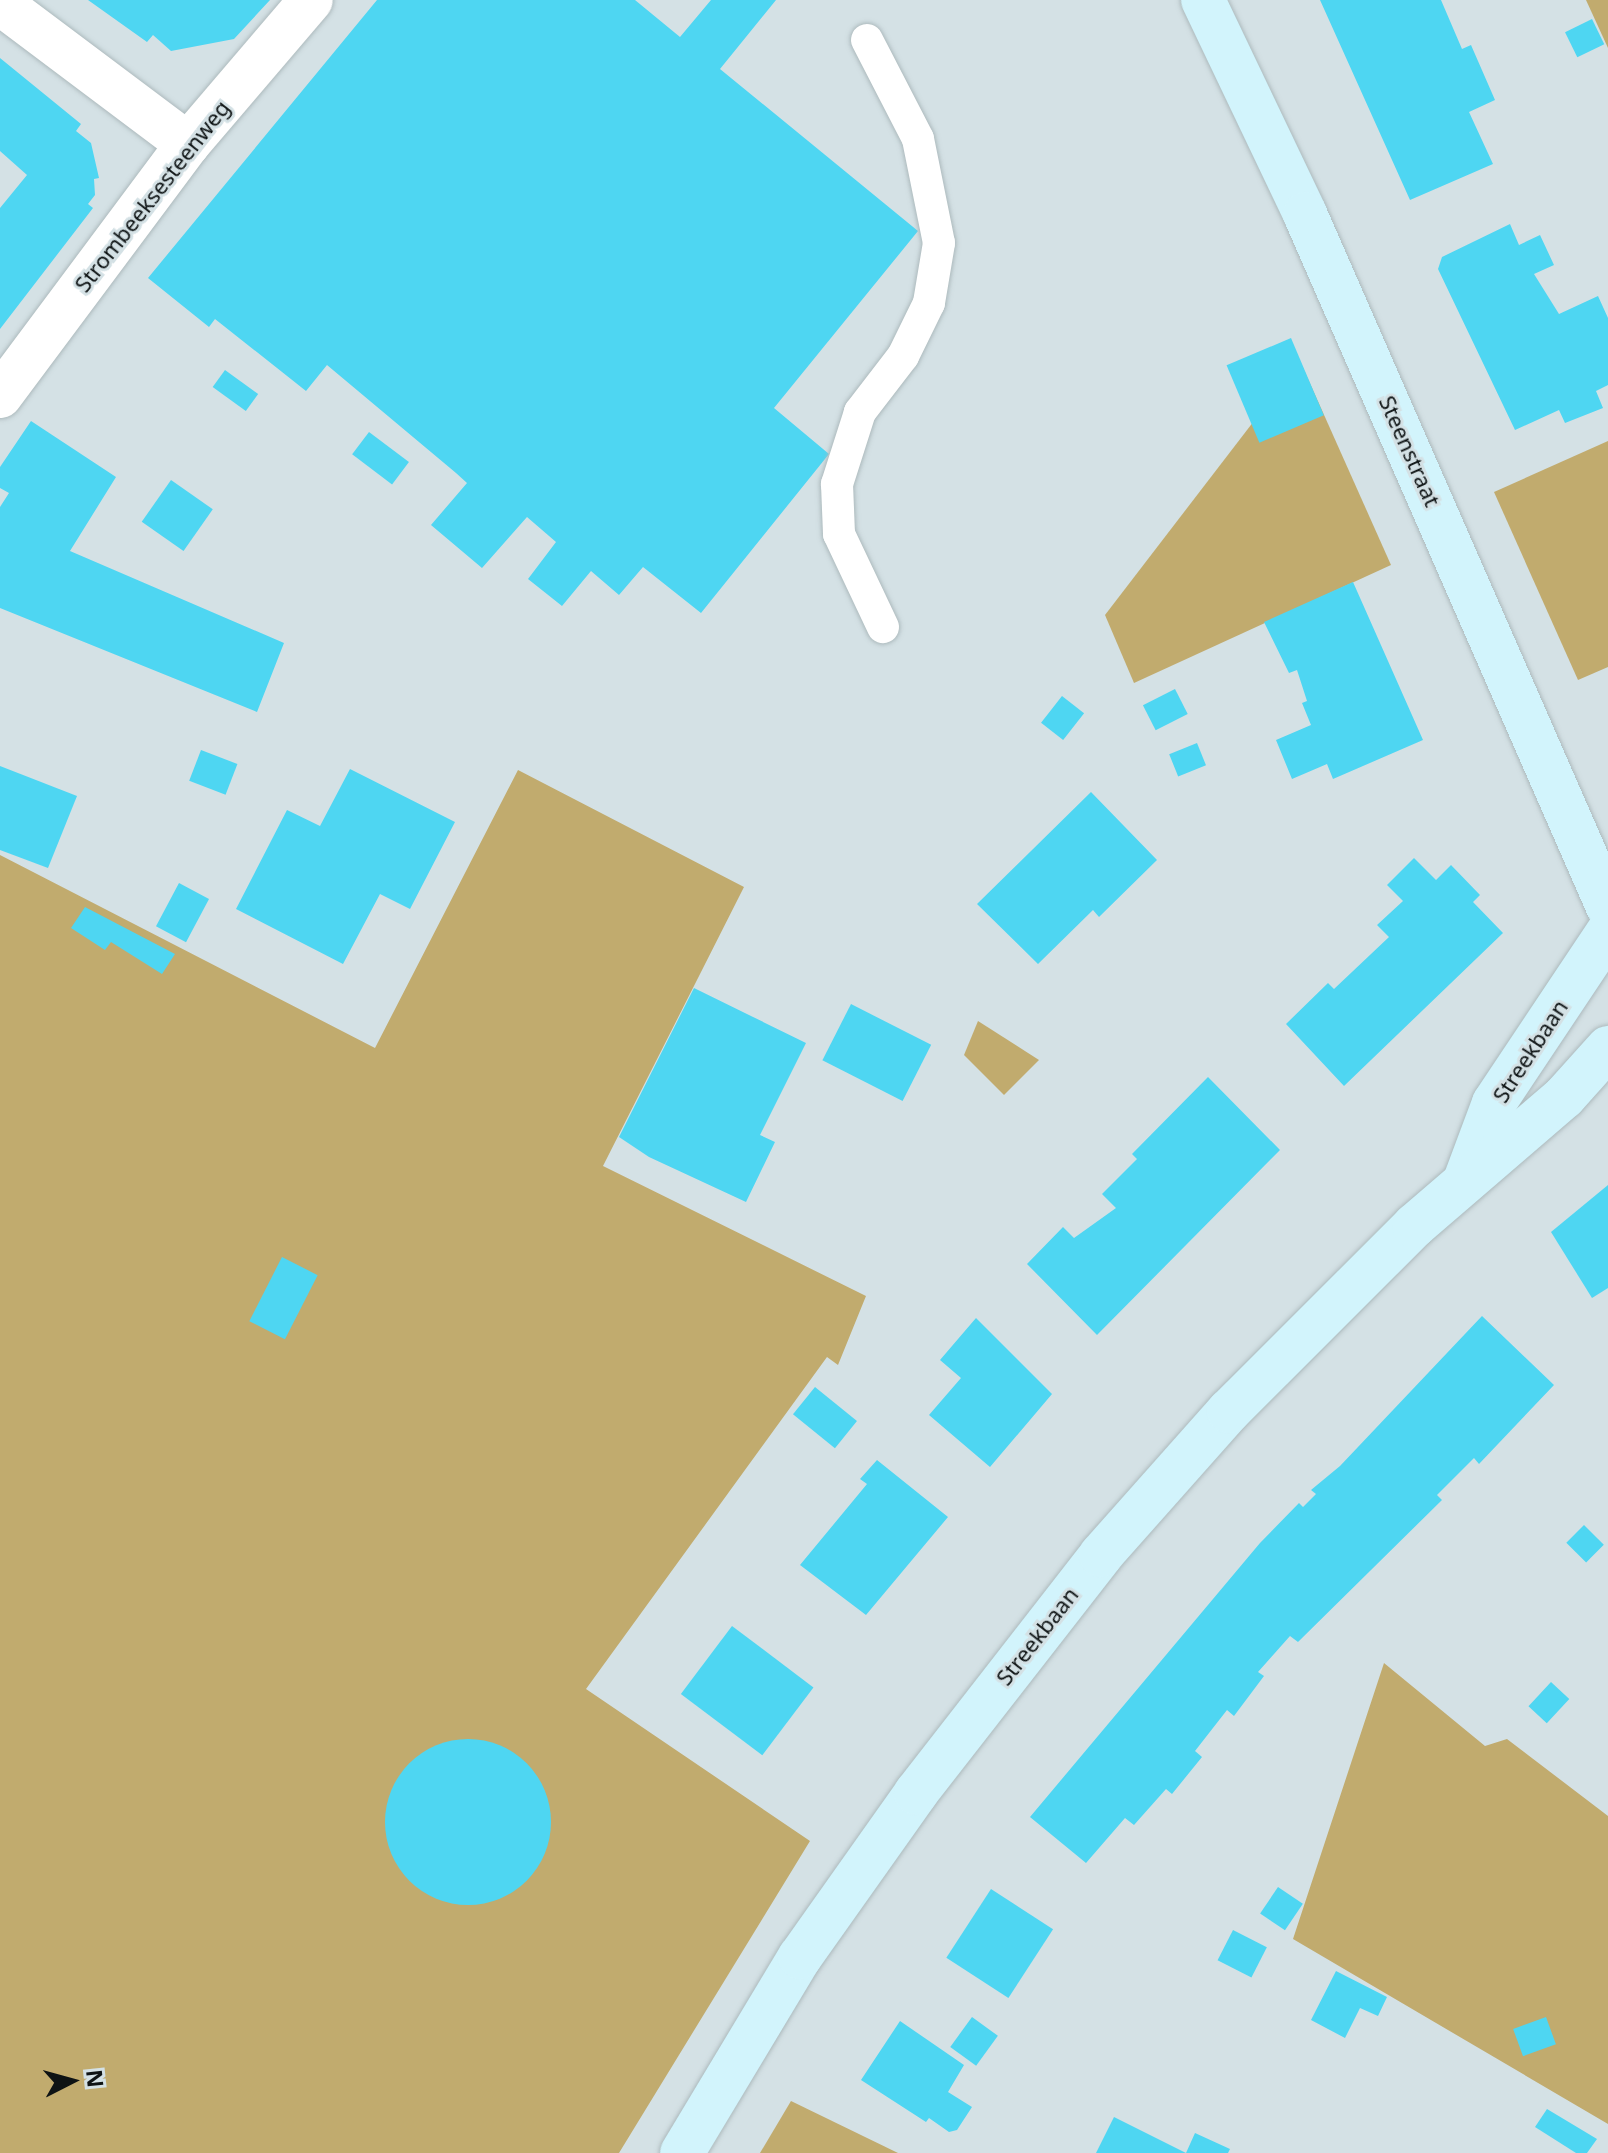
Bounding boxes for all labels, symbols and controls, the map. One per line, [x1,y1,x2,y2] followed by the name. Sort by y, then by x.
[69,95,235,297] street label: Strombeeksesteenweg
[1374,392,1446,510] street label: Steenstraat
[1487,995,1573,1107] street label: Streekbaan
[991,1582,1083,1690] street label: Streekbaan
[32,2041,112,2121] north arrow
[80,2068,112,2089] text: N

